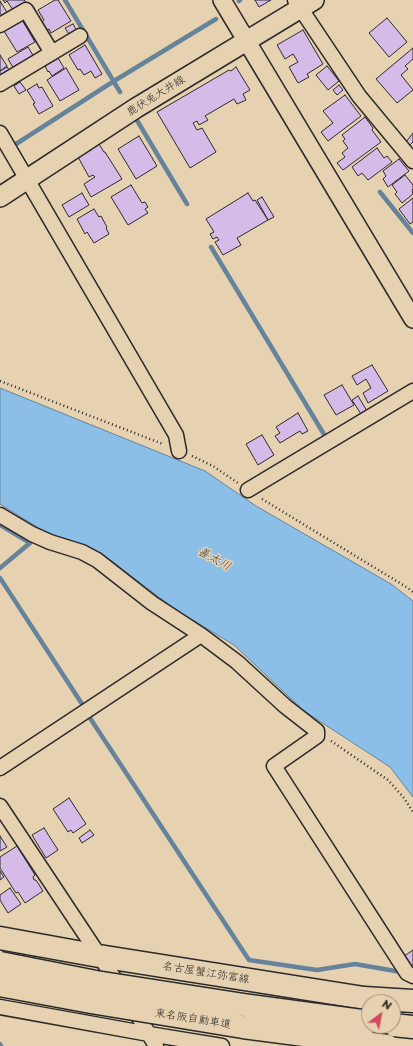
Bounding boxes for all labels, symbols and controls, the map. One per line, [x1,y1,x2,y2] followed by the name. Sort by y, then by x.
[125,73,187,119] street label: 鹿伏兎大井線
[195,544,233,574] water label: 善太川
[162,960,250,986] street label: 名古屋蟹江弥富線
[361,994,401,1034] north arrow
[379,995,395,1014] text: N
[154,1006,232,1032] street label: 東名阪自動車道

